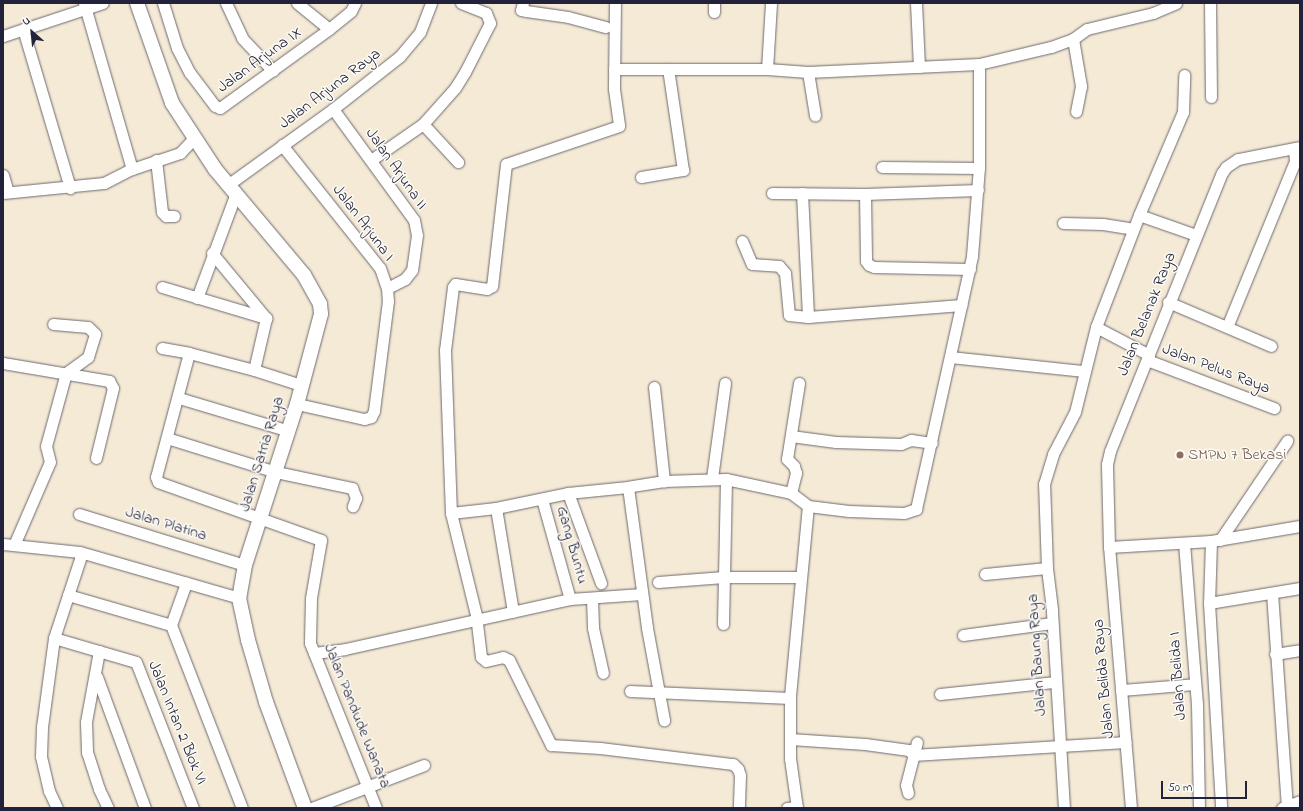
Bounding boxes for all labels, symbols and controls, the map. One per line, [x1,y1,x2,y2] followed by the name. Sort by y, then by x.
[12,12,52,52] north arrow
[20,13,33,30] text: U
[214,23,306,97] street label: Jalan Arjuna IX
[275,45,385,133] street label: Jalan Arjuna Raya
[361,125,431,213] street label: Jalan Arjuna II
[328,181,398,265] street label: Jalan Arjuna I
[1113,249,1181,379] street label: Jalan Belanak Raya
[1159,340,1273,398] street label: Jalan Pelus Raya
[235,394,289,514] street label: Jalan Satria Raya
[1188,445,1286,465] place label: SMPN 7 Bekasi
[1175,450,1185,460] marker: SMPN 7 Bekasi
[123,503,209,545] street label: Jalan Platina
[552,504,592,586] street label: Gang Buntu
[1023,593,1051,717] street label: Jalan Baung Raya
[1089,618,1119,740] street label: Jalan Belida Raya
[1165,631,1191,721] street label: Jalan Belida I
[319,641,395,791] street label: Jalan Pandude Wanata
[143,658,211,788] street label: Jalan Intan 2 Blok VI
[1163,773,1249,799] scale bar
[1168,779,1192,797] text: 50 m

